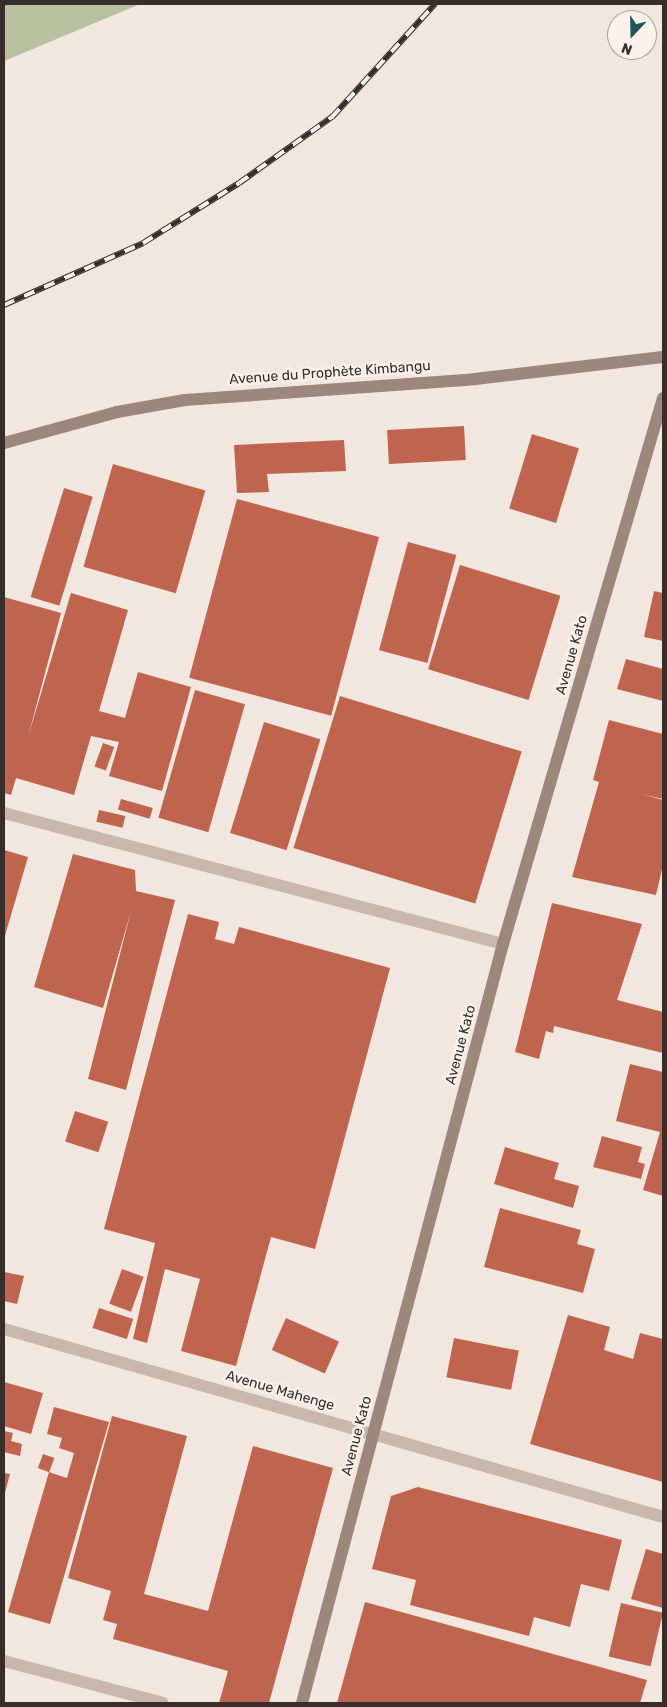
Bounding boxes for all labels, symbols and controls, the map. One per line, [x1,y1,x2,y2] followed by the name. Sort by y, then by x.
[607,10,657,60] north arrow
[619,39,635,58] text: N
[229,358,431,388] street label: Avenue du Prophète Kimbangu
[553,613,591,697] street label: Avenue Kato
[442,1003,480,1087] street label: Avenue Kato
[224,1367,336,1415] street label: Avenue Mahenge
[338,1394,376,1478] street label: Avenue Kato

